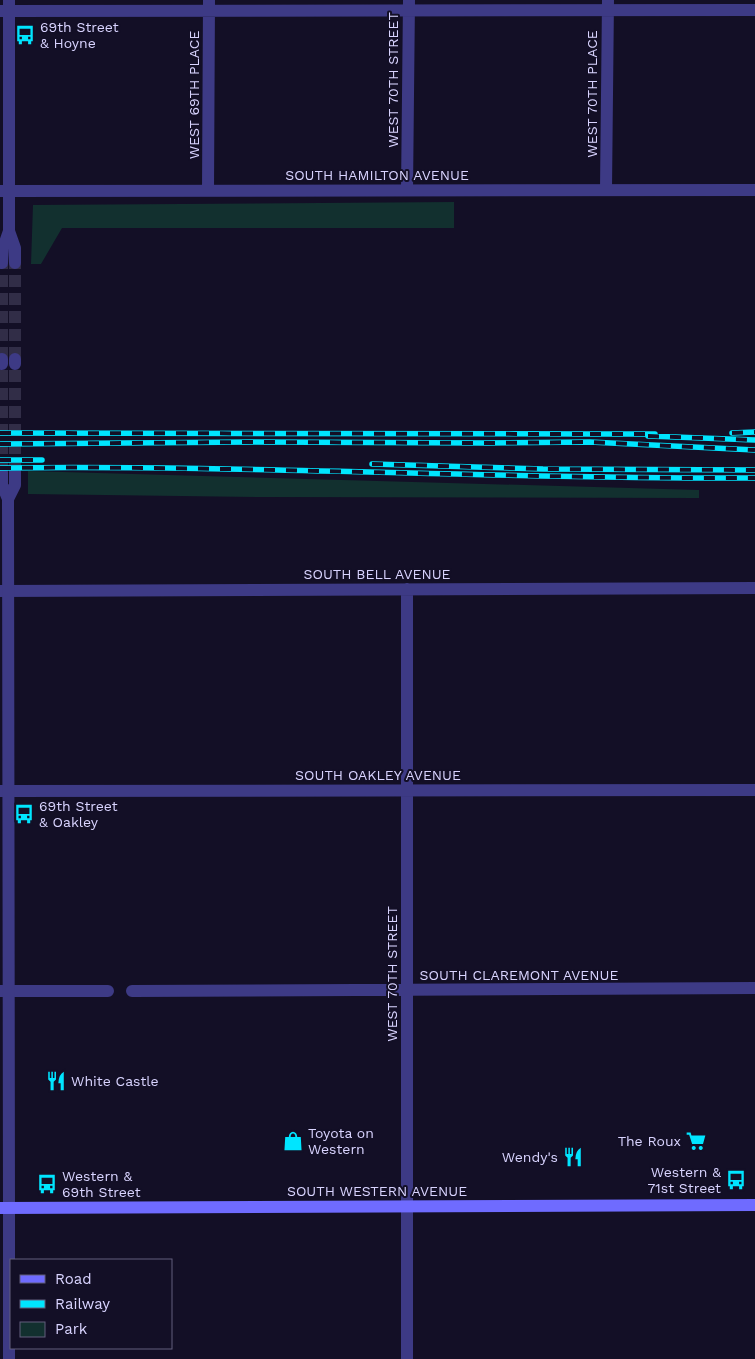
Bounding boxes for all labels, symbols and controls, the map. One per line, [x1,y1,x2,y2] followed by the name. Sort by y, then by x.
[385,12,401,148] street label: WEST 70TH STREET
[40,19,119,51] place label: 69th Street & Hoyne
[14,24,36,46] bus stop icon: 69th Street & Hoyne
[584,30,600,158] street label: WEST 70TH PLACE
[186,31,202,159] street label: WEST 69TH PLACE
[285,167,469,183] street label: SOUTH HAMILTON AVENUE
[303,566,451,582] street label: SOUTH BELL AVENUE
[295,767,461,783] street label: SOUTH OAKLEY AVENUE
[39,798,118,830] place label: 69th Street & Oakley
[13,803,35,825] bus stop icon: 69th Street & Oakley
[384,906,400,1042] street label: WEST 70TH STREET
[420,967,618,983] street label: SOUTH CLAREMONT AVENUE
[45,1070,67,1092] restaurant icon: White Castle
[71,1073,159,1089] place label: White Castle
[308,1125,374,1157] place label: Toyota on Western
[282,1130,304,1152] shop icon: Toyota on Western
[685,1130,707,1152] supermarket icon: The Roux
[618,1133,681,1149] place label: The Roux
[562,1146,584,1168] restaurant icon: Wendy's
[502,1149,558,1165] place label: Wendy's
[648,1164,721,1196] place label: Western & 71st Street
[62,1168,141,1200] place label: Western & 69th Street
[725,1169,747,1191] bus stop icon: Western & 71st Street
[36,1173,58,1195] bus stop icon: Western & 69th Street
[287,1183,467,1199] street label: SOUTH WESTERN AVENUE
[10,1259,172,1349] legend
[55,1270,92,1288] text: Road
[55,1295,110,1313] text: Railway
[55,1320,88,1338] text: Park

